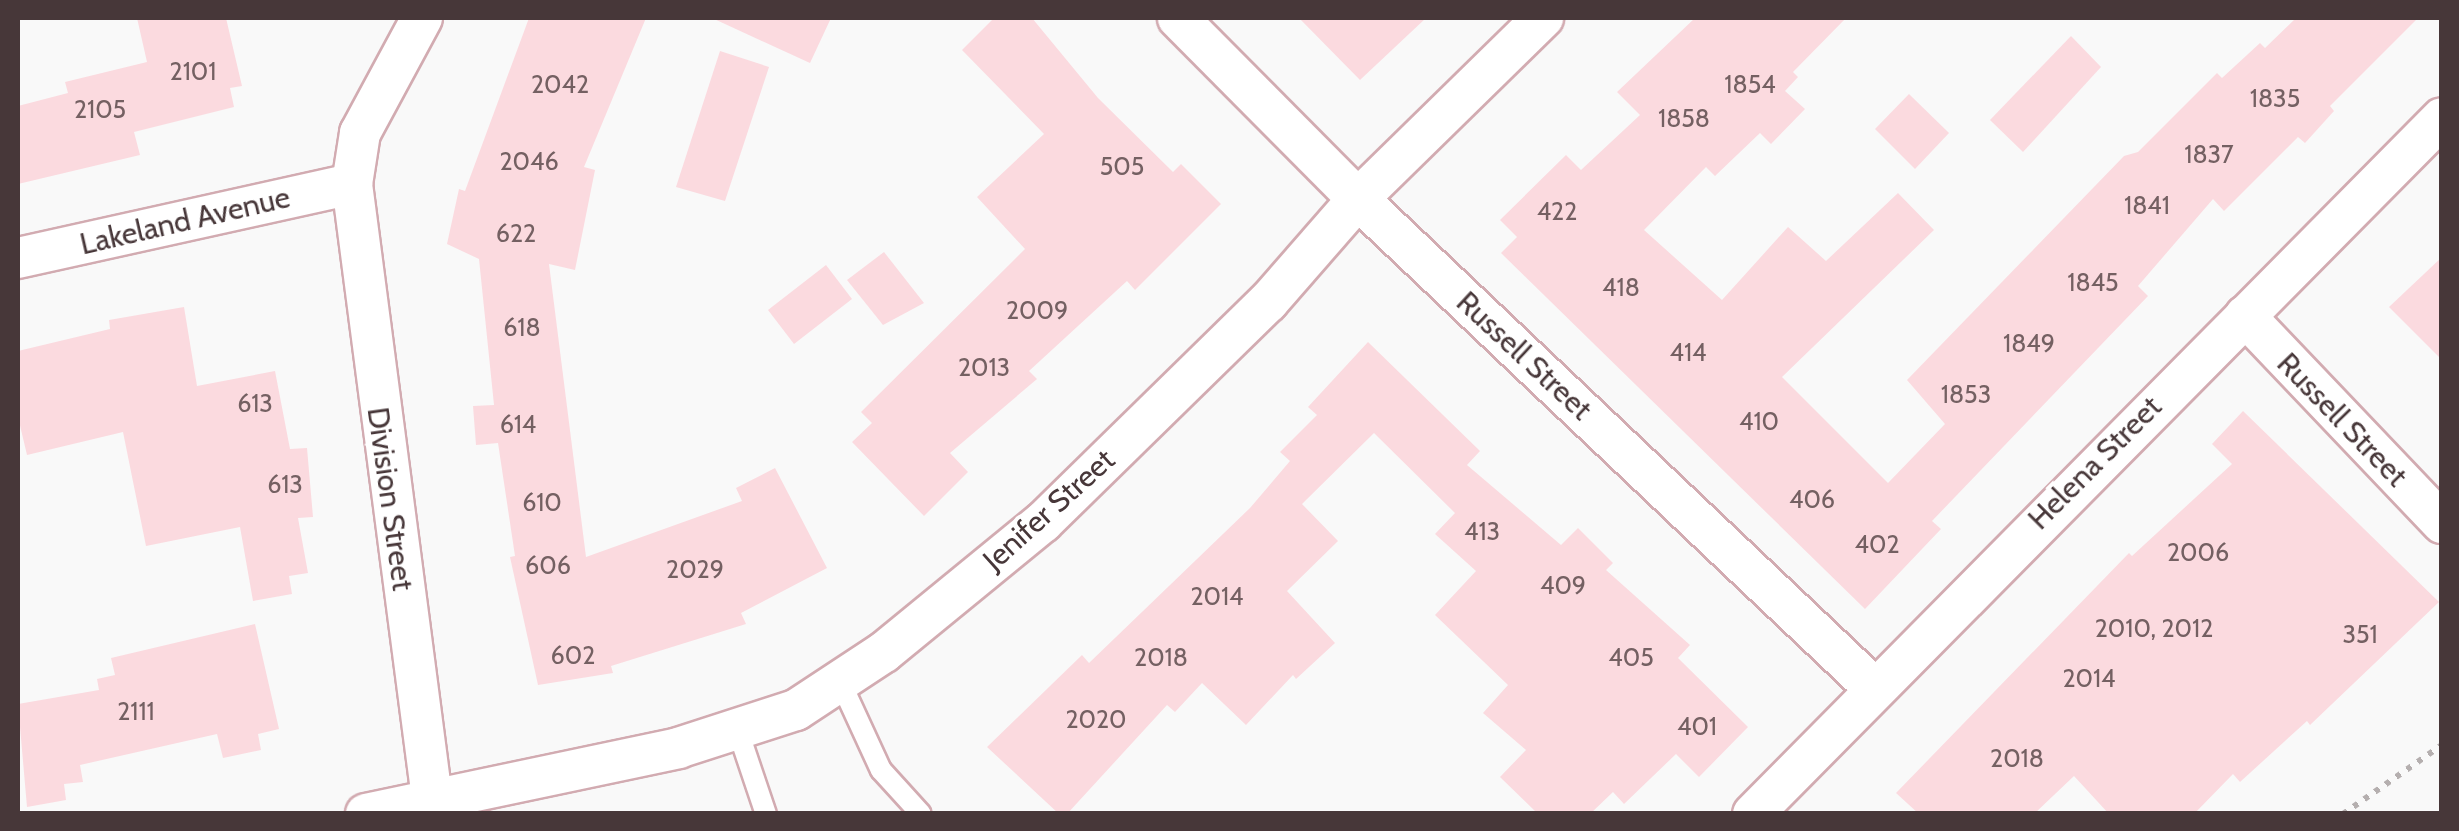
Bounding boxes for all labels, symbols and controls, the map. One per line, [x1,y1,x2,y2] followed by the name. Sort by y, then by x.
[170,56,216,86] house number: 2101
[531,69,589,99] house number: 2042
[1724,69,1776,99] house number: 1854
[2250,83,2300,113] house number: 1835
[74,94,126,124] house number: 2105
[1658,103,1710,133] house number: 1858
[2184,139,2234,169] house number: 1837
[499,146,559,176] house number: 2046
[1100,151,1144,181] house number: 505
[77,179,293,263] street label: Lakeland Avenue
[2124,190,2170,220] house number: 1841
[1537,196,1577,226] house number: 422
[496,218,536,248] house number: 622
[2067,267,2119,297] house number: 1845
[1602,272,1640,302] house number: 418
[1449,284,1599,428] street label: Russell Street
[1006,295,1068,325] house number: 2009
[503,312,541,342] house number: 618
[2003,328,2055,358] house number: 1849
[1669,337,1707,367] house number: 414
[2269,346,2415,494] street label: Russell Street
[958,352,1010,382] house number: 2013
[1941,379,1991,409] house number: 1853
[237,388,273,418] house number: 613
[2021,389,2169,537] street label: Helena Street
[359,405,421,593] street label: Division Street
[1739,406,1779,436] house number: 410
[500,409,536,439] house number: 614
[976,442,1122,578] street label: Jenifer Street
[267,469,303,499] house number: 613
[1789,484,1835,514] house number: 406
[522,487,562,517] house number: 610
[1464,516,1500,546] house number: 413
[1855,529,1899,559] house number: 402
[2167,537,2229,567] house number: 2006
[525,550,571,580] house number: 606
[666,554,724,584] house number: 2029
[1540,570,1586,600] house number: 409
[1190,581,1244,611] house number: 2014
[2095,613,2213,643] house number: 2010, 2012
[2342,619,2378,649] house number: 351
[551,640,595,670] house number: 602
[1134,642,1188,672] house number: 2018
[1608,642,1654,672] house number: 405
[2062,663,2116,693] house number: 2014
[117,696,155,726] house number: 2111
[1065,704,1127,734] house number: 2020
[1677,711,1717,741] house number: 401
[1990,743,2044,773] house number: 2018

